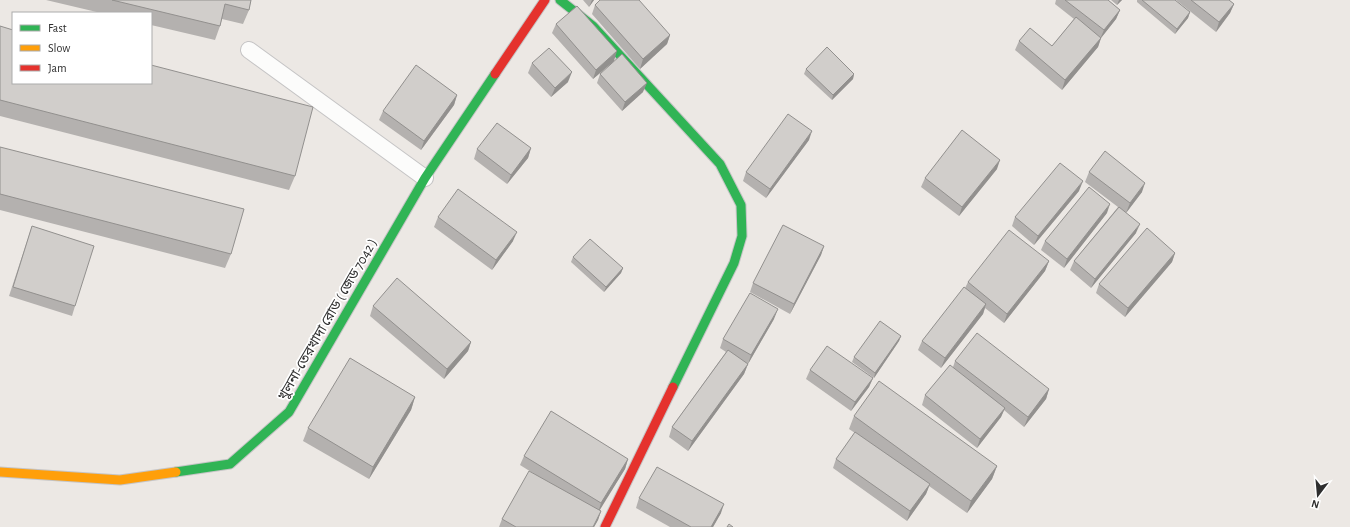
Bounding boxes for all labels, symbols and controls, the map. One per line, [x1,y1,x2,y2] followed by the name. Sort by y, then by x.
[12,12,152,84] legend
[48,22,67,34] text: Fast
[48,42,70,54] text: Slow
[48,62,67,74] text: Jam
[276,236,381,403] street label: খুলনা-তেরখাদা রোড ( জেড 7042 )
[1298,475,1338,515] north arrow
[1310,498,1321,510] text: N

